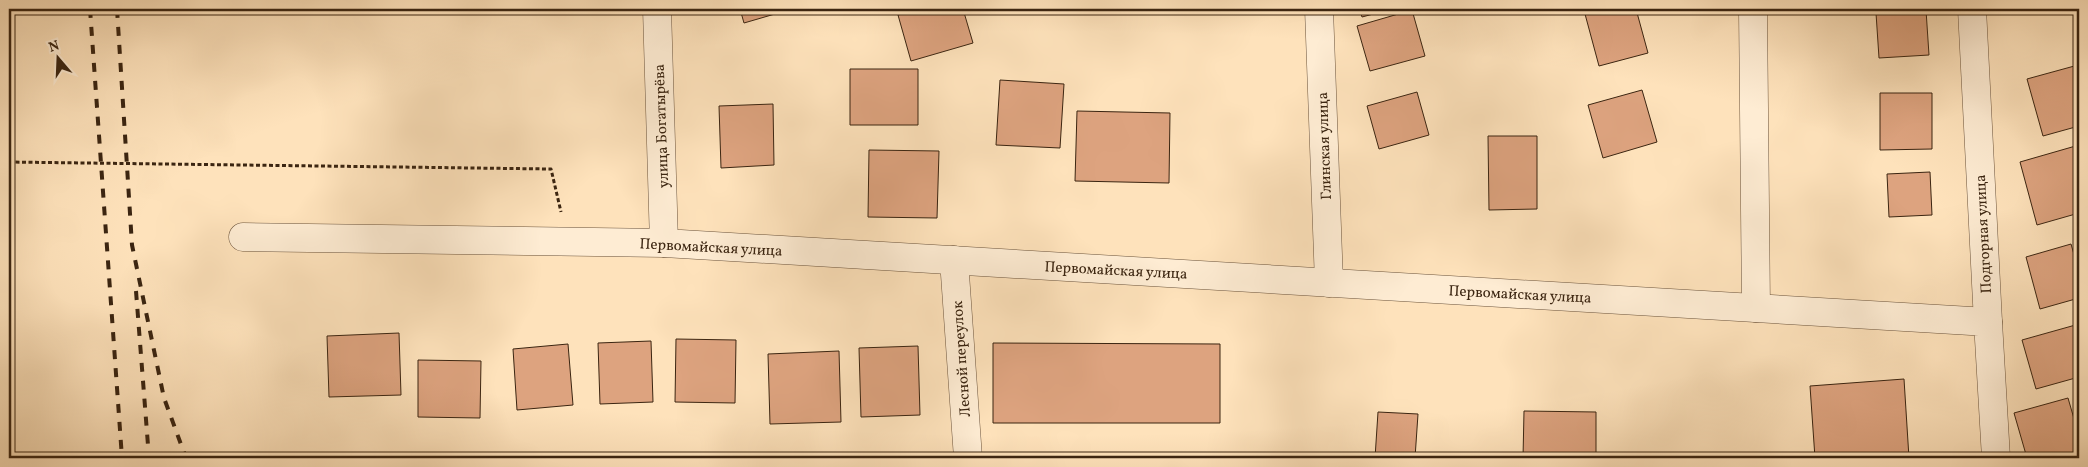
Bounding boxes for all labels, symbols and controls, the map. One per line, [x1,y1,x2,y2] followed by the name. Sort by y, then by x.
[32,32,82,82] north arrow
[46,36,62,58] text: N
[650,64,675,188] street label: улица Богатырёва
[1313,92,1338,200] street label: Глинская улица
[1971,174,1998,294] street label: Подгорная улица
[639,234,783,263] street label: Первомайская улица
[1044,257,1188,286] street label: Первомайская улица
[1448,281,1592,310] street label: Первомайская улица
[948,300,977,418] street label: Лесной переулок

